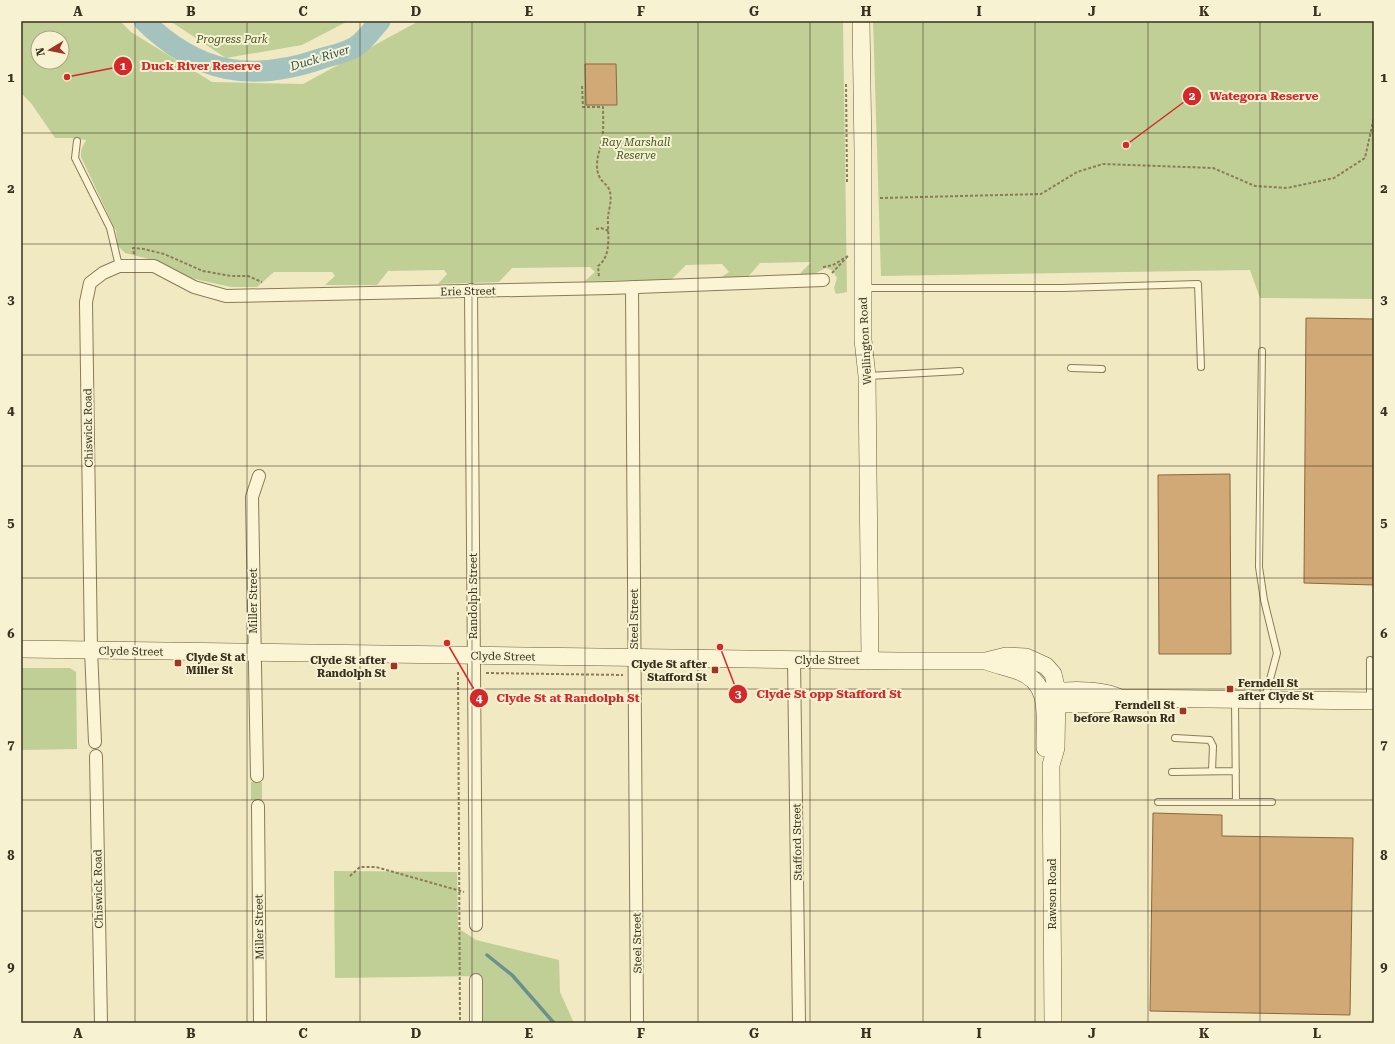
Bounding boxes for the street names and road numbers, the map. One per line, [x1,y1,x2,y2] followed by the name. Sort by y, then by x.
[440,285,496,298] street label: Erie Street
[857,297,874,385] street label: Wellington Road
[81,388,96,468] street label: Chiswick Road
[467,553,480,639] street label: Randolph Street
[247,568,260,634] street label: Miller Street
[628,589,641,649] street label: Steel Street
[98,644,164,659] street label: Clyde Street
[470,649,536,664] street label: Clyde Street
[795,654,860,667] street label: Clyde Street
[790,803,805,881] street label: Stafford Street
[91,849,106,929] street label: Chiswick Road
[1046,858,1059,930] street label: Rawson Road
[252,894,267,960] street label: Miller Street
[630,913,645,973] street label: Steel Street

